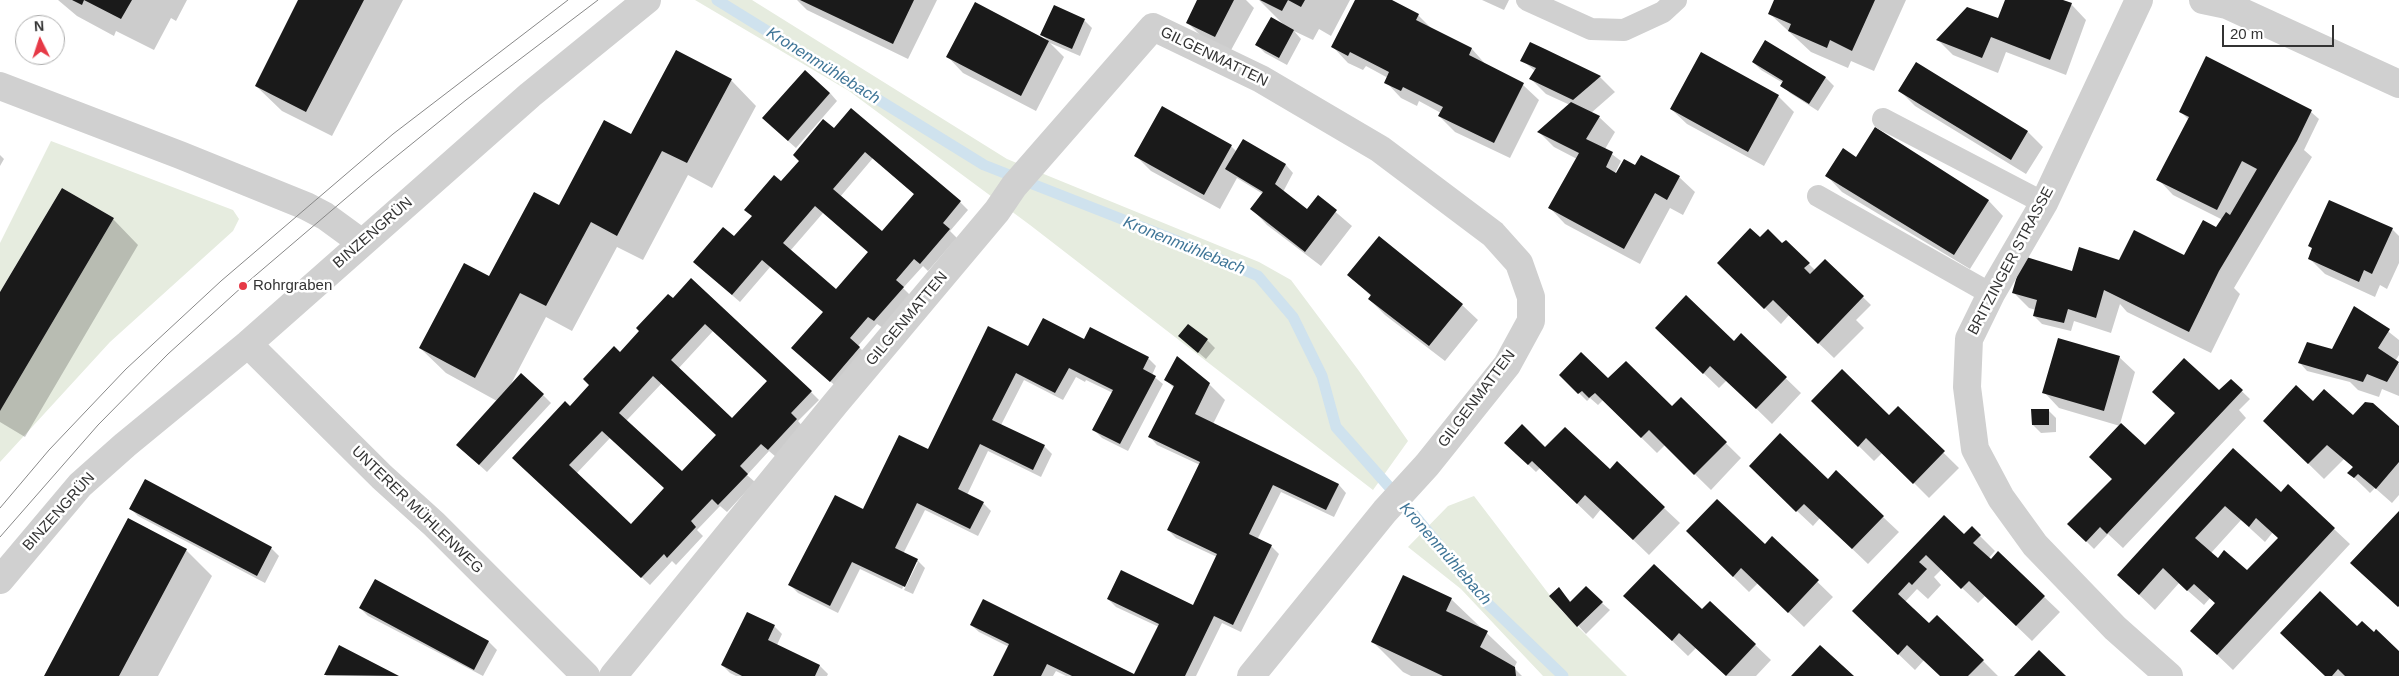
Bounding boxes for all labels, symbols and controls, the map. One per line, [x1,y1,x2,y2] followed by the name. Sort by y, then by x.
[15,15,65,65] north arrow
[2224,15,2336,47] scale bar
[33,18,45,34] text: N
[763,23,883,109] water label: Kronenmühlebach
[1157,23,1271,91] street label: GILGENMATTEN
[2230,25,2263,42] text: 20 m
[1964,184,2058,338] street label: BRITZINGER STRASSE
[330,194,416,272] street label: BINZENGRÜN
[1120,213,1248,279] water label: Kronenmühlebach
[862,268,952,370] street label: GILGENMATTEN
[253,277,332,295] place label: Rohrgraben
[237,280,249,292] marker: Rohrgraben
[1435,347,1519,451] street label: GILGENMATTEN
[348,442,486,578] street label: UNTERER MÜHLENWEG
[19,469,99,555] street label: BINZENGRÜN
[1395,499,1495,609] water label: Kronenmühlebach

